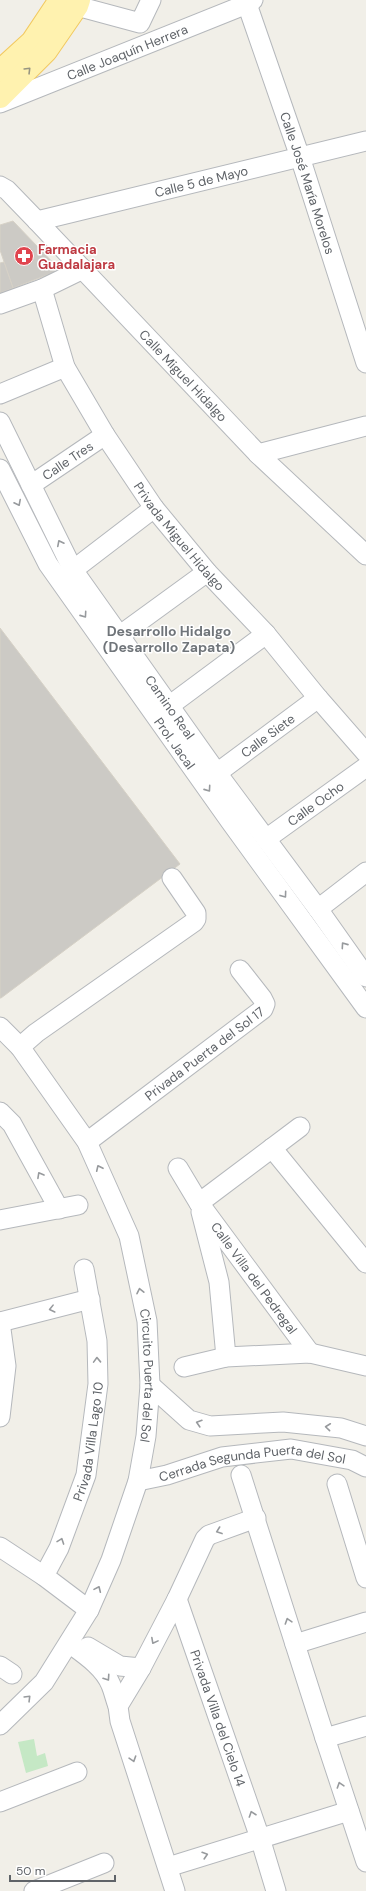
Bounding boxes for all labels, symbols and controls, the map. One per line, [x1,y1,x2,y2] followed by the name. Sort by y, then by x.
[64,21,190,84] street label: Calle Joaquín Herrera
[23,67,30,75] one-way arrow
[276,110,339,256] street label: Calle José María Morelos
[153,162,250,201] street label: Calle 5 de Mayo
[38,241,115,273] place label: Farmacia Guadalajara
[13,245,35,267] pharmacy icon: Farmacia Guadalajara
[135,326,231,425] street label: Calle Miguel Hidalgo
[39,437,97,484] street label: Calle Tres
[130,479,228,595] street label: Privada Miguel Hidalgo
[13,499,20,507] one-way arrow
[57,540,65,548] one-way arrow
[79,610,86,617] one-way arrow
[103,622,235,656] district label: Desarrollo Hidalgo (Desarrollo Zapata)
[141,672,198,743] street label: Camino Real
[237,710,298,762] street label: Calle Siete
[150,714,199,773] street label: Prol. Jacal
[284,777,348,830] street label: Calle Ocho
[203,785,210,792] one-way arrow
[279,890,286,897] one-way arrow
[341,942,349,949] one-way arrow
[142,1003,268,1104] street label: Privada Puerta del Sol 17
[96,1165,104,1172] one-way arrow
[37,1172,45,1179] one-way arrow
[207,1219,301,1338] street label: Calle Villa del Pedregal
[137,1288,145,1294] one-way arrow
[49,1304,56,1312] one-way arrow
[136,1307,158,1444] street label: Circuito Puerta del Sol
[93,1357,102,1363] one-way arrow
[69,1381,107,1504] street label: Privada Villa Lago 10
[196,1419,203,1428] one-way arrow
[325,1422,331,1431] one-way arrow
[157,1441,347,1485] street label: Cerrada Segunda Puerta del Sol
[215,1527,222,1535] one-way arrow
[57,1537,65,1544] one-way arrow
[93,1586,101,1594] one-way arrow
[284,1618,293,1625] one-way arrow
[152,1637,159,1644] one-way arrow
[186,1647,250,1789] street label: Privada Villa del Cielo 14
[102,1674,109,1681] one-way arrow
[23,1695,31,1703] one-way arrow
[128,1755,137,1762] one-way arrow
[336,1782,345,1789] one-way arrow
[248,1810,256,1817] one-way arrow
[201,1851,208,1860] one-way arrow
[10,1857,115,1883] scale bar
[16,1863,45,1879] text: 50 m

